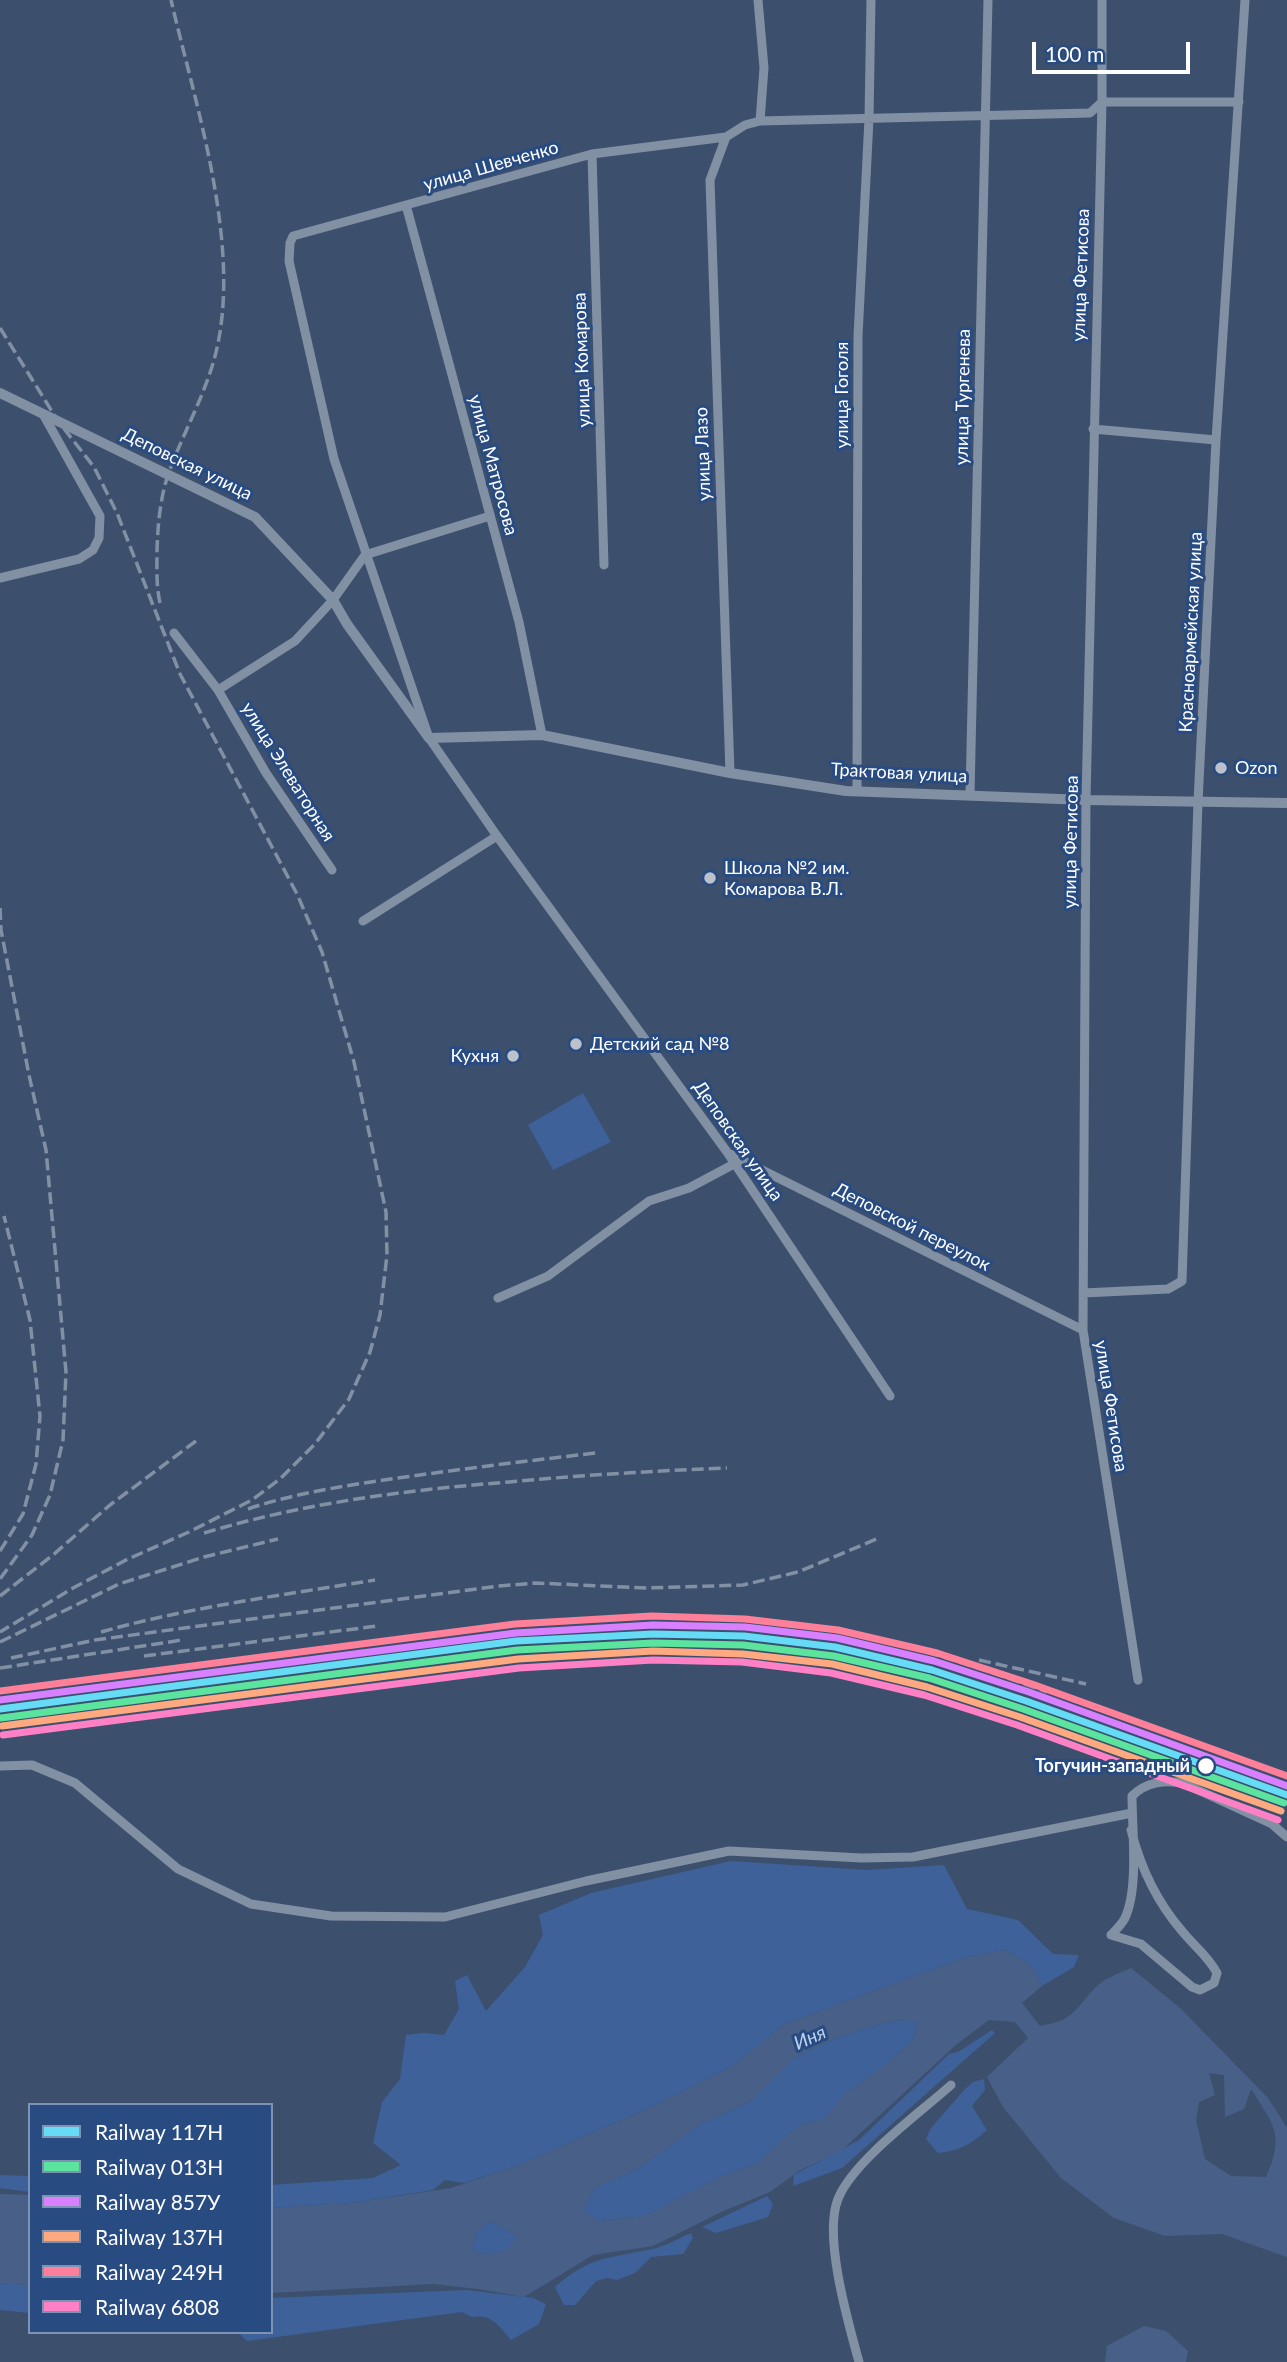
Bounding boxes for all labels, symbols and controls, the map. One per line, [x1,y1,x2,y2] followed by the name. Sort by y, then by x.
[1035,28,1192,72] scale bar
[1045,41,1104,66] text: 100 m
[421,136,561,196] street label: улица Шевченко
[1068,208,1094,342] street label: улица Фетисова
[569,292,595,428] street label: улица Комарова
[951,329,975,465] street label: улица Тургенева
[831,342,853,448] street label: улица Гоголя
[464,392,522,538] street label: улица Матросова
[691,407,715,501] street label: улица Лазо
[118,423,256,505] street label: Деповская улица
[1175,531,1207,733] street label: Красноармейская улица
[236,699,340,845] street label: улица Элеваторная
[1235,757,1277,779] place label: Ozon
[830,759,968,787] street label: Трактовая улица
[1213,760,1229,776] marker: Ozon
[1059,775,1083,909] street label: улица Фетисова
[724,857,849,900] place label: Школа №2 им. Комарова В.Л.
[702,870,718,886] marker: Школа №2 им. Комарова В.Л.
[590,1033,729,1055] place label: Детский сад №8
[568,1036,584,1052] marker: Детский сад №8
[451,1045,499,1067] place label: Кухня
[505,1048,521,1064] marker: Кухня
[688,1077,788,1205] street label: Деповская улица
[830,1178,994,1276] street label: Деповской переулок
[1090,1339,1132,1473] street label: улица Фетисова
[1035,1755,1190,1777] place label: Тогучин-западный
[1196,1756,1216,1776] marker: Тогучин-западный
[790,2021,830,2055] water label: Иня
[28,2103,273,2334] legend
[95,2119,223,2144] text: Railway 117Н
[95,2154,223,2179] text: Railway 013Н
[95,2189,220,2214] text: Railway 857У
[95,2224,223,2249] text: Railway 137Н
[95,2259,223,2284] text: Railway 249Н
[95,2294,219,2319] text: Railway 6808

